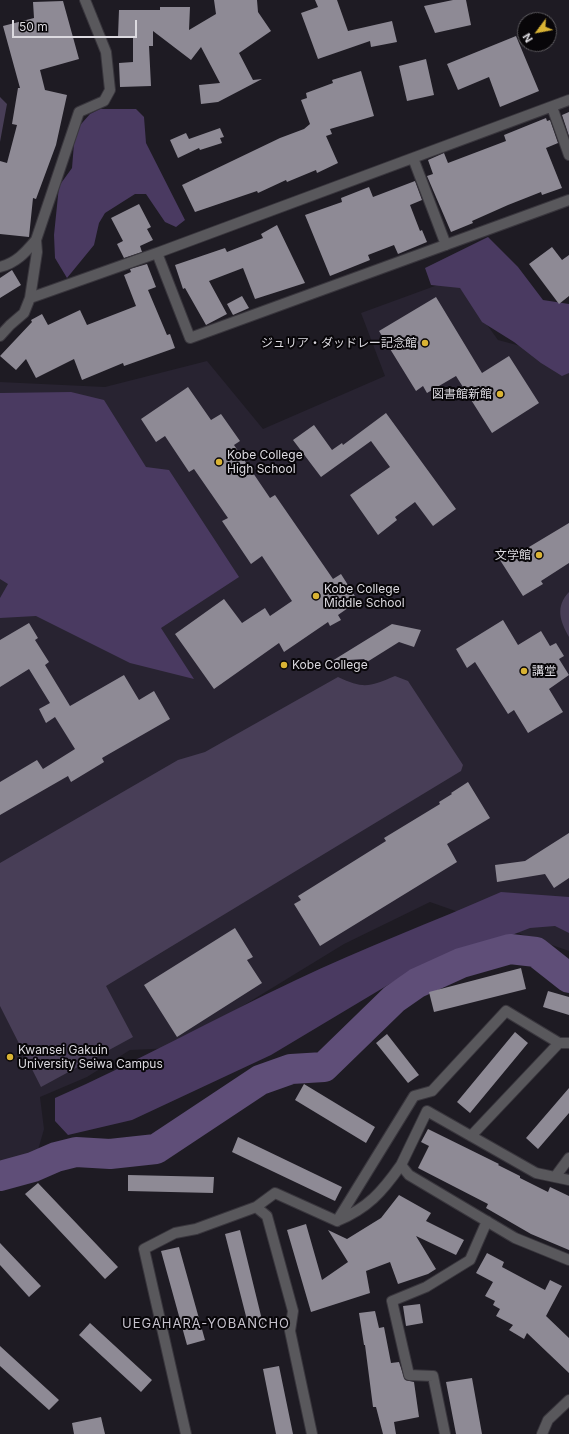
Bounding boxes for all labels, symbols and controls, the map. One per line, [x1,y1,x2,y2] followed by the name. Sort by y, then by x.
[14,12,139,38] scale bar
[517,12,557,52] north arrow
[19,19,48,34] text: 50 m
[520,31,536,45] text: N
[261,336,417,350] place label: ジュリア・ダッドレー記念館
[420,338,430,348] marker: ジュリア・ダッドレー記念館
[432,387,492,401] place label: 図書館新館
[495,389,505,399] marker: 図書館新館
[227,448,303,476] place label: Kobe College High School
[214,457,224,467] marker: Kobe College High School
[495,548,531,562] place label: 文学館
[534,550,544,560] marker: 文学館
[324,582,405,610] place label: Kobe College Middle School
[311,591,321,601] marker: Kobe College Middle School
[292,658,368,672] place label: Kobe College
[279,660,289,670] marker: Kobe College
[532,664,556,678] place label: 講堂
[519,666,529,676] marker: 講堂
[18,1043,163,1071] place label: Kwansei Gakuin University Seiwa Campus
[5,1052,15,1062] marker: Kwansei Gakuin University Seiwa Campus
[122,1316,290,1332] district label: UEGAHARA-YOBANCHO

